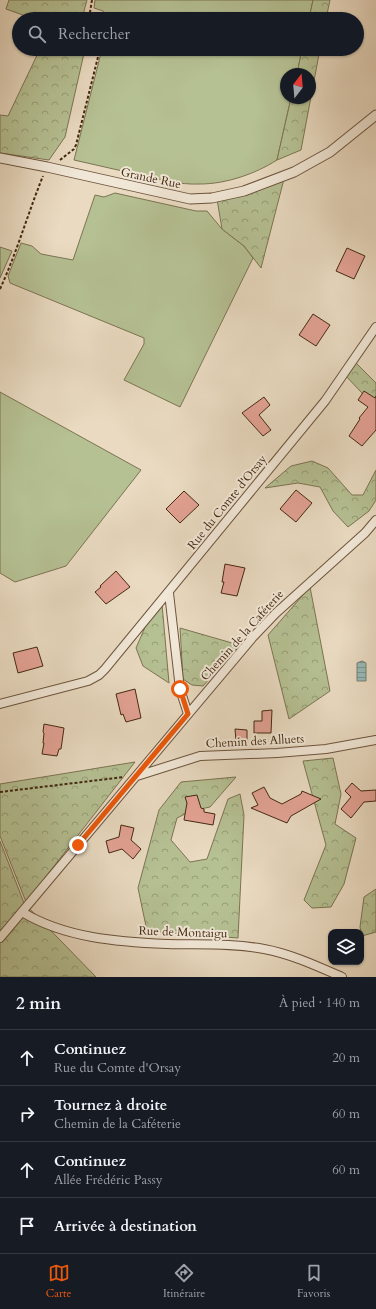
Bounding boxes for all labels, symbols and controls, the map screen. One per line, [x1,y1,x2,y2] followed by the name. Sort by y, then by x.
[12,12,364,56] search box
[26,23,48,45] icon: search
[58,24,130,44] text: Rechercher
[280,68,316,104] north arrow
[119,164,183,192] street label: Grande Rue
[184,451,271,553] street label: Rue du Comte d'Orsay
[197,586,287,684] street label: Chemin de la Caféterie
[171,680,189,698] route start
[205,730,305,752] street label: Chemin des Alluets
[69,836,87,854] route end
[138,922,228,942] street label: Rue de Montaigu
[328,929,364,965] map controls
[328,929,364,965] button: layers
[16,992,61,1015] text: 2 min
[279,994,360,1012] text: À pied · 140 m
[54,1039,126,1059] text: Continuez
[16,1047,38,1069] icon: ahead
[332,1049,360,1067] text: 20 m
[54,1059,181,1077] text: Rue du Comte d'Orsay
[54,1095,167,1115] text: Tournez à droite
[16,1103,38,1125] icon: right
[332,1105,360,1123] text: 60 m
[54,1115,181,1133] text: Chemin de la Caféterie
[54,1151,126,1171] text: Continuez
[16,1159,38,1181] icon: ahead
[332,1161,360,1179] text: 60 m
[54,1171,163,1189] text: Allée Frédéric Passy
[16,1215,38,1237] icon: arrive
[54,1216,197,1236] text: Arrivée à destination
[46,1262,71,1301] tab: Carte
[163,1262,205,1301] tab: Itinéraire
[297,1262,330,1301] tab: Favoris

